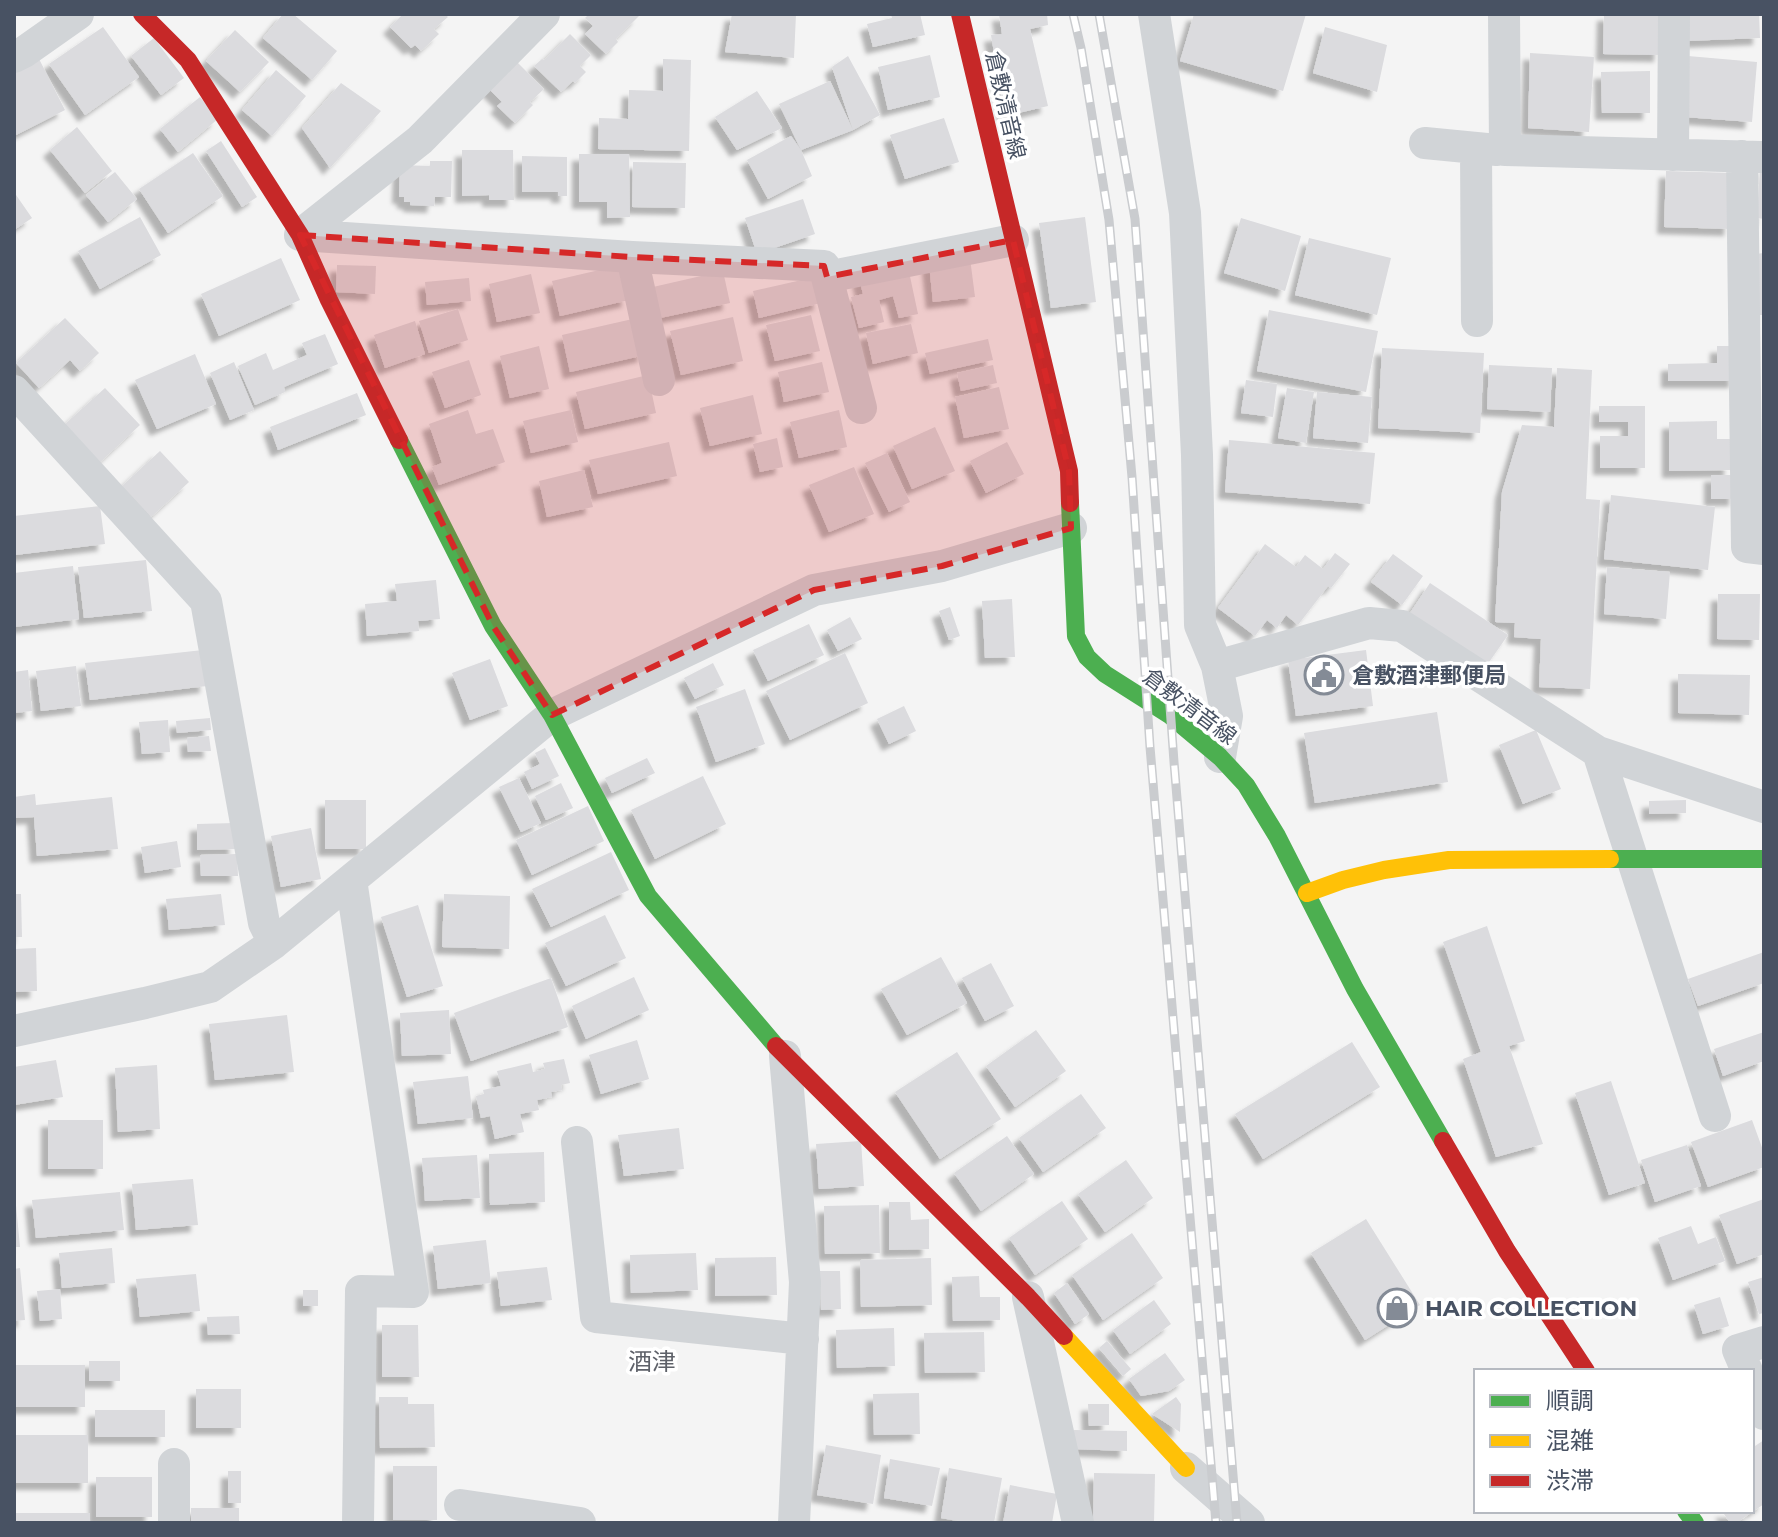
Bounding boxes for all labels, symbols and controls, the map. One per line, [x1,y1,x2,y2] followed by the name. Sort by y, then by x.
[980,48,1031,162] street label: 倉敷清音線
[1303,654,1345,696] public building icon: 倉敷酒津郵便局
[1352,662,1506,689] place label: 倉敷酒津郵便局
[1138,663,1242,750] street label: 倉敷清音線
[1376,1287,1418,1329] shop icon: HAIR COLLECTION
[1425,1295,1637,1322] place label: HAIR COLLECTION
[628,1347,676,1376] district label: 酒津
[1474,1369,1754,1513] legend
[1546,1386,1594,1415] text: 順調
[1546,1426,1594,1455] text: 混雑
[1546,1466,1594,1495] text: 渋滞

